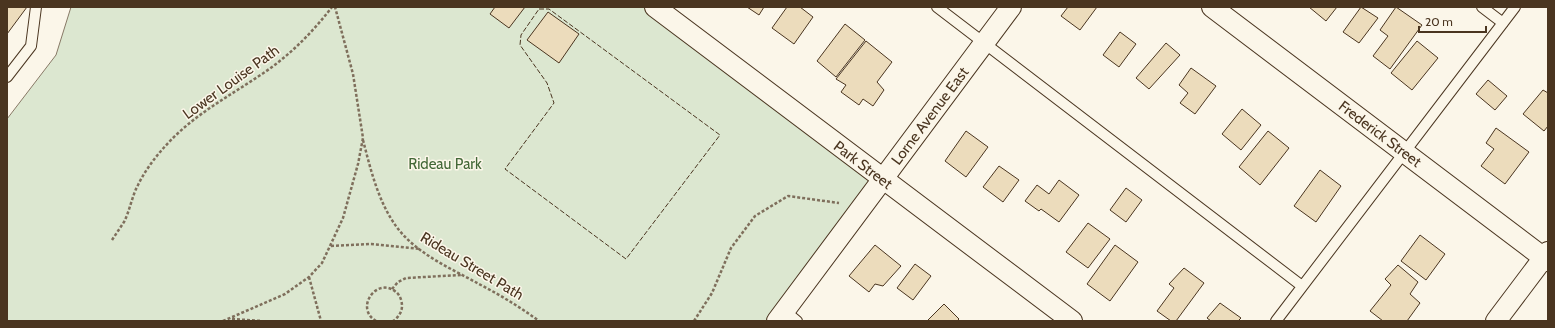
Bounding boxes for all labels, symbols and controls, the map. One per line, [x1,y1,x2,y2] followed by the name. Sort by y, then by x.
[1419,8,1486,34] scale bar
[1425,14,1453,29] text: 20 m
[179,41,283,123] street label: Lower Louise Path
[887,64,973,168] street label: Lorne Avenue East
[1335,97,1425,171] street label: Frederick Street
[830,137,896,193] street label: Park Street
[408,155,482,173] park label: Rideau Park
[417,228,527,304] street label: Rideau Street Path

